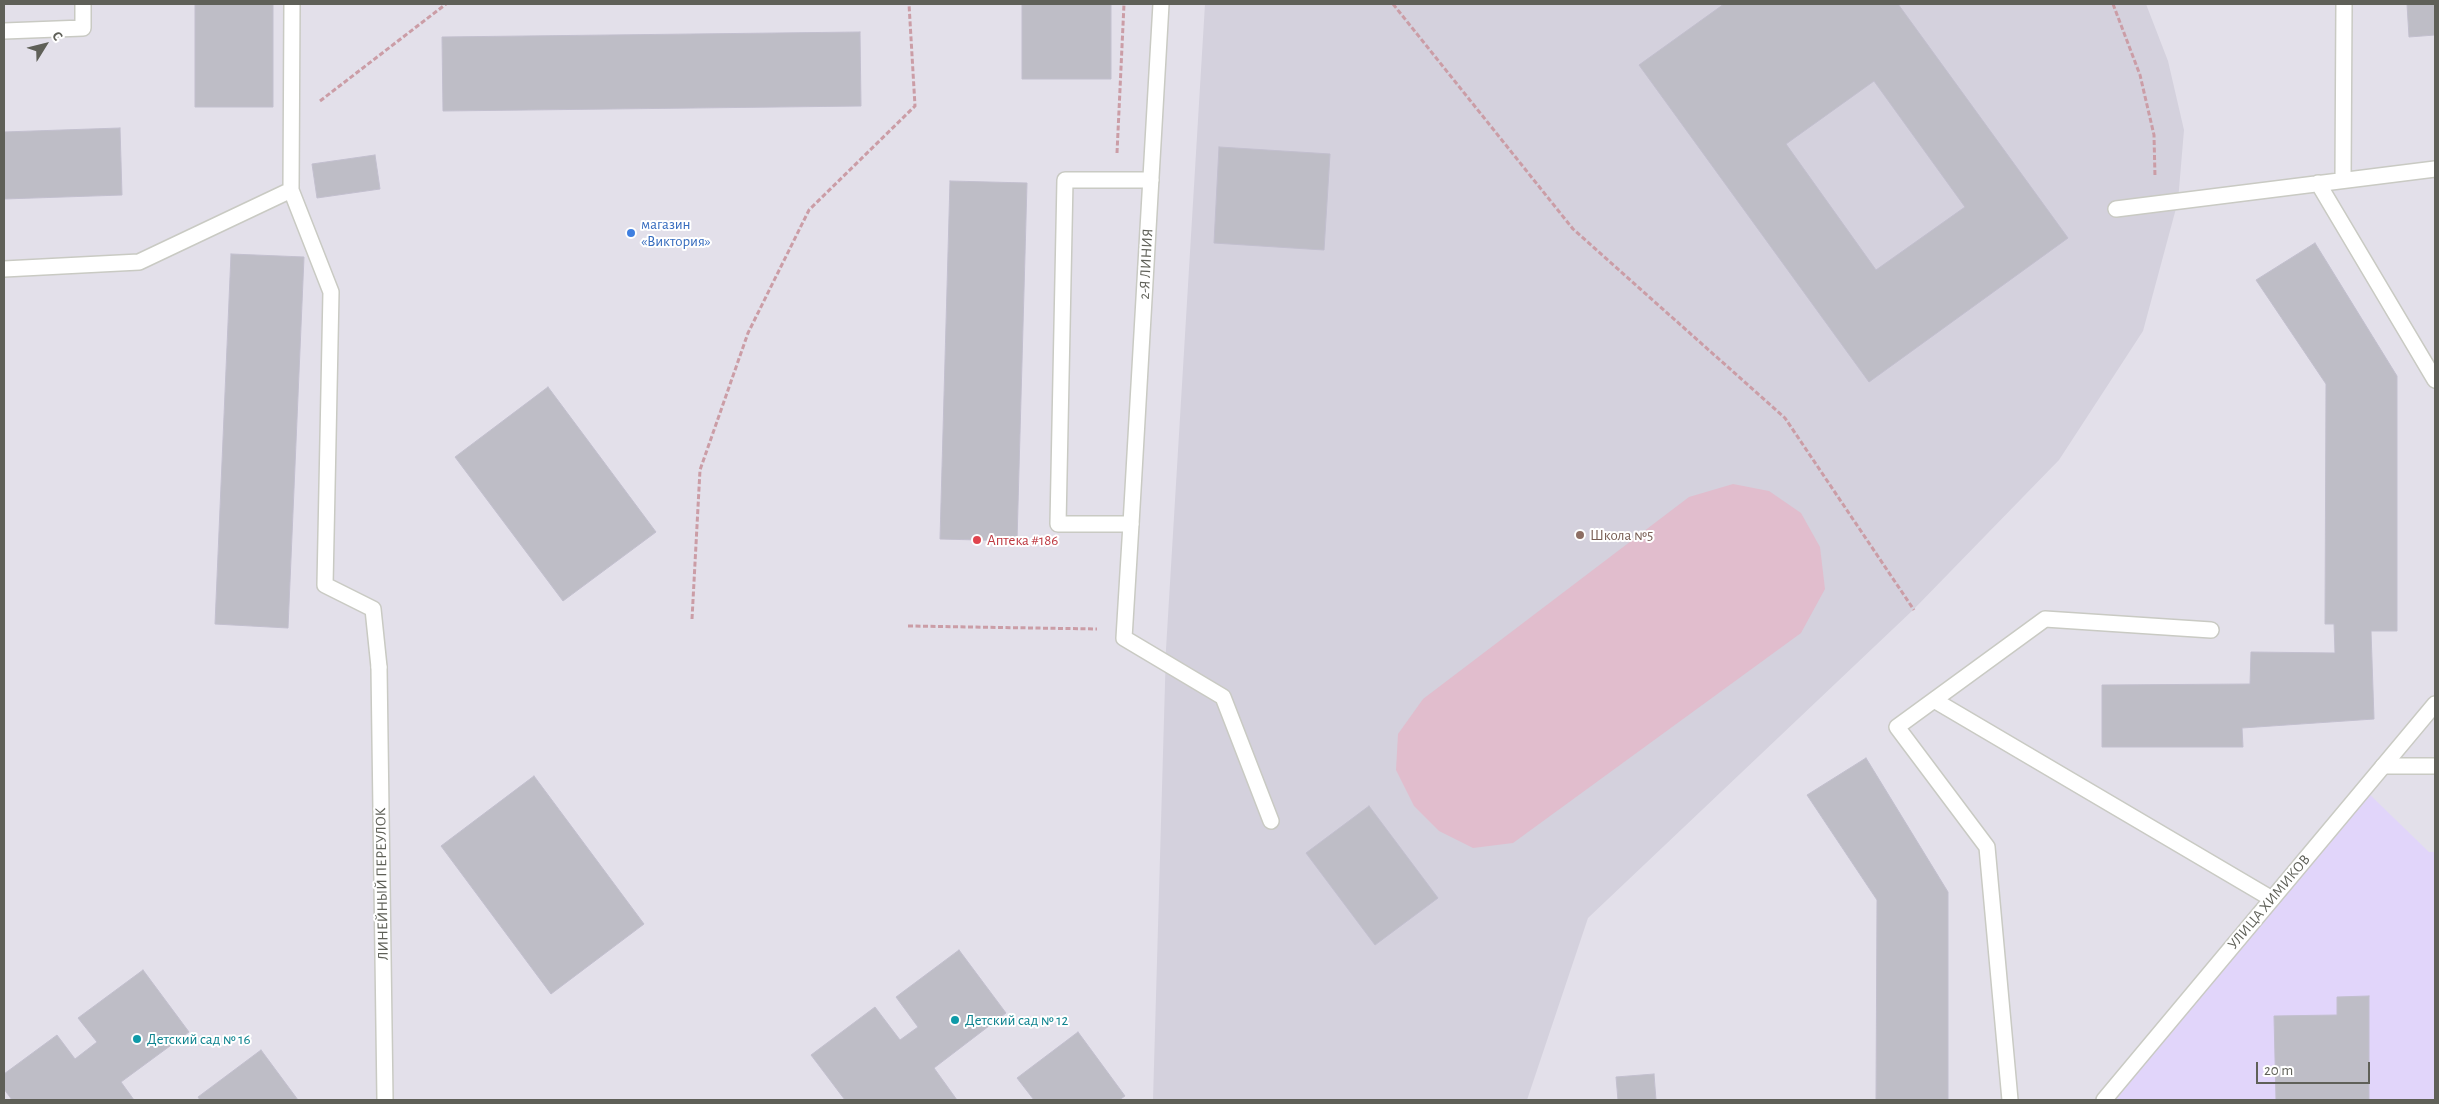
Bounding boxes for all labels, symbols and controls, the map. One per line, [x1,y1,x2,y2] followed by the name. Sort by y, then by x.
[20,20,70,70] north arrow
[49,29,65,43] text: С
[641,215,711,250] place label: магазин «Виктория»
[625,227,637,239] marker: магазин «Виктория»
[1135,228,1157,300] street label: 2-Я ЛИНИЯ
[1590,526,1653,544] place label: Школа №5
[1574,529,1586,541] marker: Школа №5
[987,531,1058,549] place label: Аптека #186
[971,534,983,546] marker: Аптека #186
[372,807,392,961] street label: ЛИНЕЙНЫЙ ПЕРЕУЛОК
[2224,851,2314,953] street label: УЛИЦА ХИМИКОВ
[965,1011,1068,1029] place label: Детский сад № 12
[949,1014,961,1026] marker: Детский сад № 12
[147,1030,250,1048] place label: Детский сад № 16
[131,1033,143,1045] marker: Детский сад № 16
[2259,1052,2373,1084] scale bar
[2264,1063,2293,1078] text: 20 m

